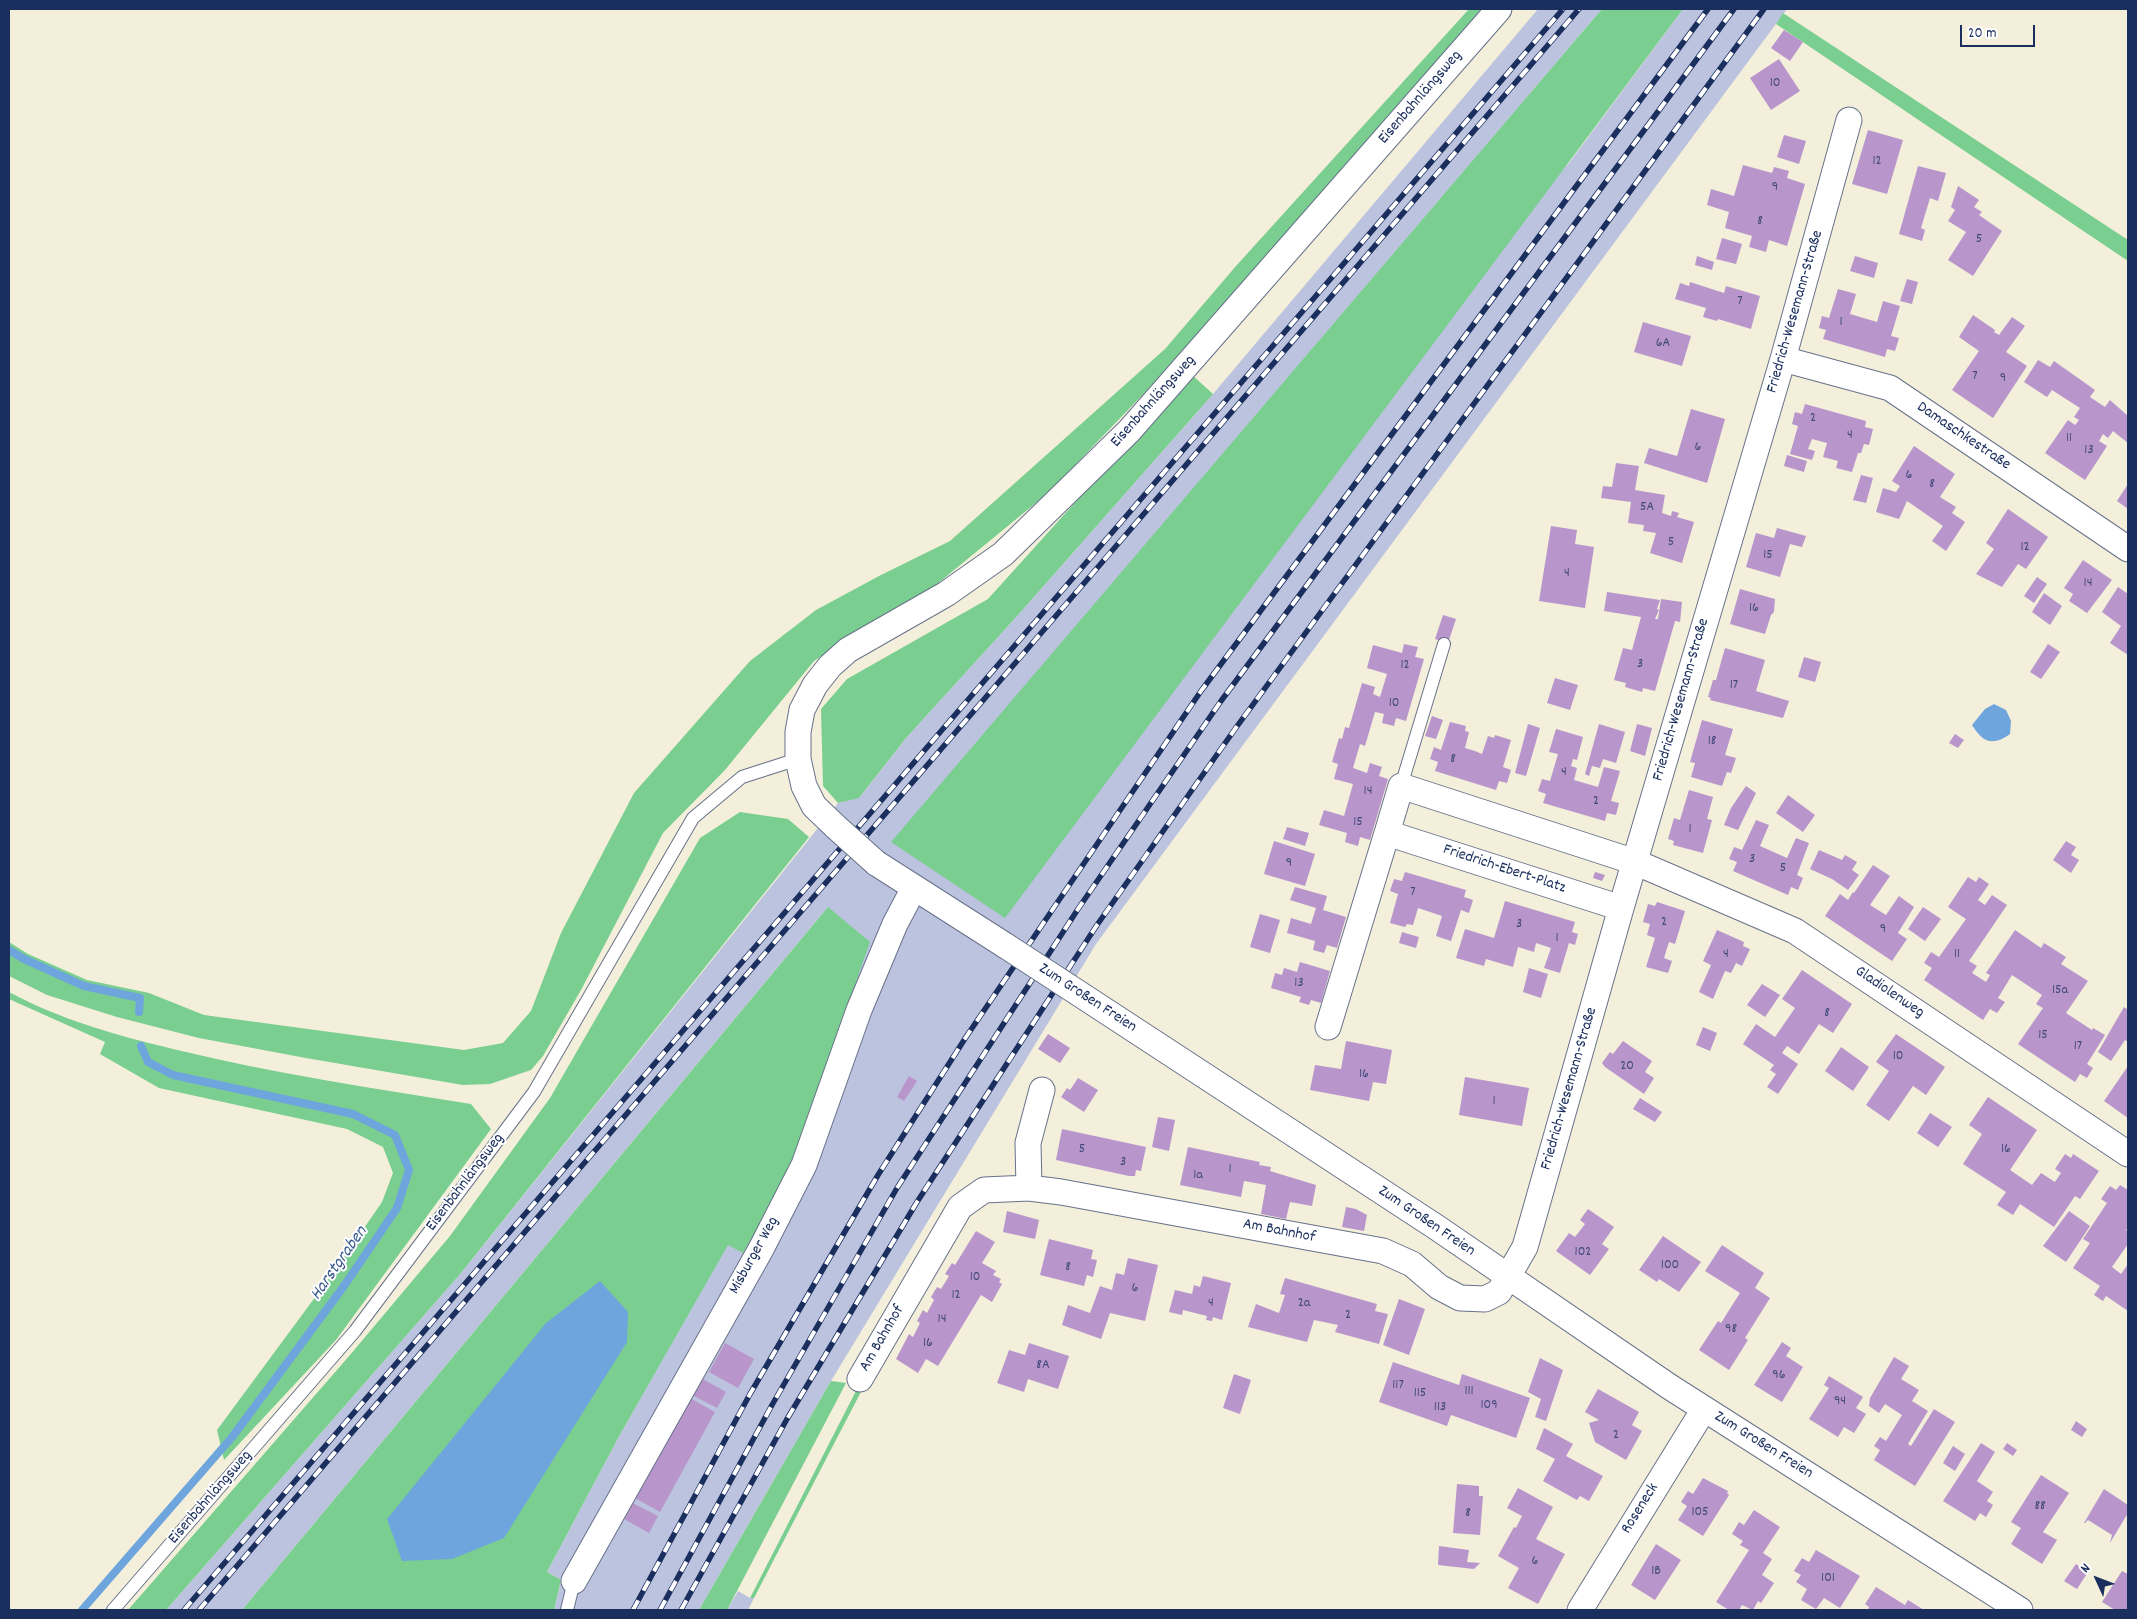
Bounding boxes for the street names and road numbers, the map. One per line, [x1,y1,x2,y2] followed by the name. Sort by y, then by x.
[1375,47,1467,149] street label: Eisenbahnlängsweg
[1764,228,1828,396] street label: Friedrich-Wesemann-Straße
[1107,352,1201,452] street label: Eisenbahnlängsweg
[1912,399,2014,475] street label: Damaschkestraße
[1650,616,1714,784] street label: Friedrich-Wesemann-Straße
[1440,841,1568,899] street label: Friedrich-Ebert-Platz
[1034,960,1140,1038] street label: Zum Großen Freien
[1851,963,1927,1023] street label: Gladiolenweg
[1538,1005,1602,1173] street label: Friedrich-Wesemann-Straße
[423,1130,509,1236] street label: Eisenbahnlängsweg
[1374,1182,1478,1262] street label: Zum Großen Freien
[726,1214,784,1298] street label: Misburger Weg
[1241,1216,1317,1248] street label: Am Bahnhof
[856,1302,910,1376] street label: Am Bahnhof
[1710,1408,1816,1484] street label: Zum Großen Freien
[165,1447,257,1549] street label: Eisenbahnlängsweg
[1618,1480,1664,1538] street label: Roseneck

